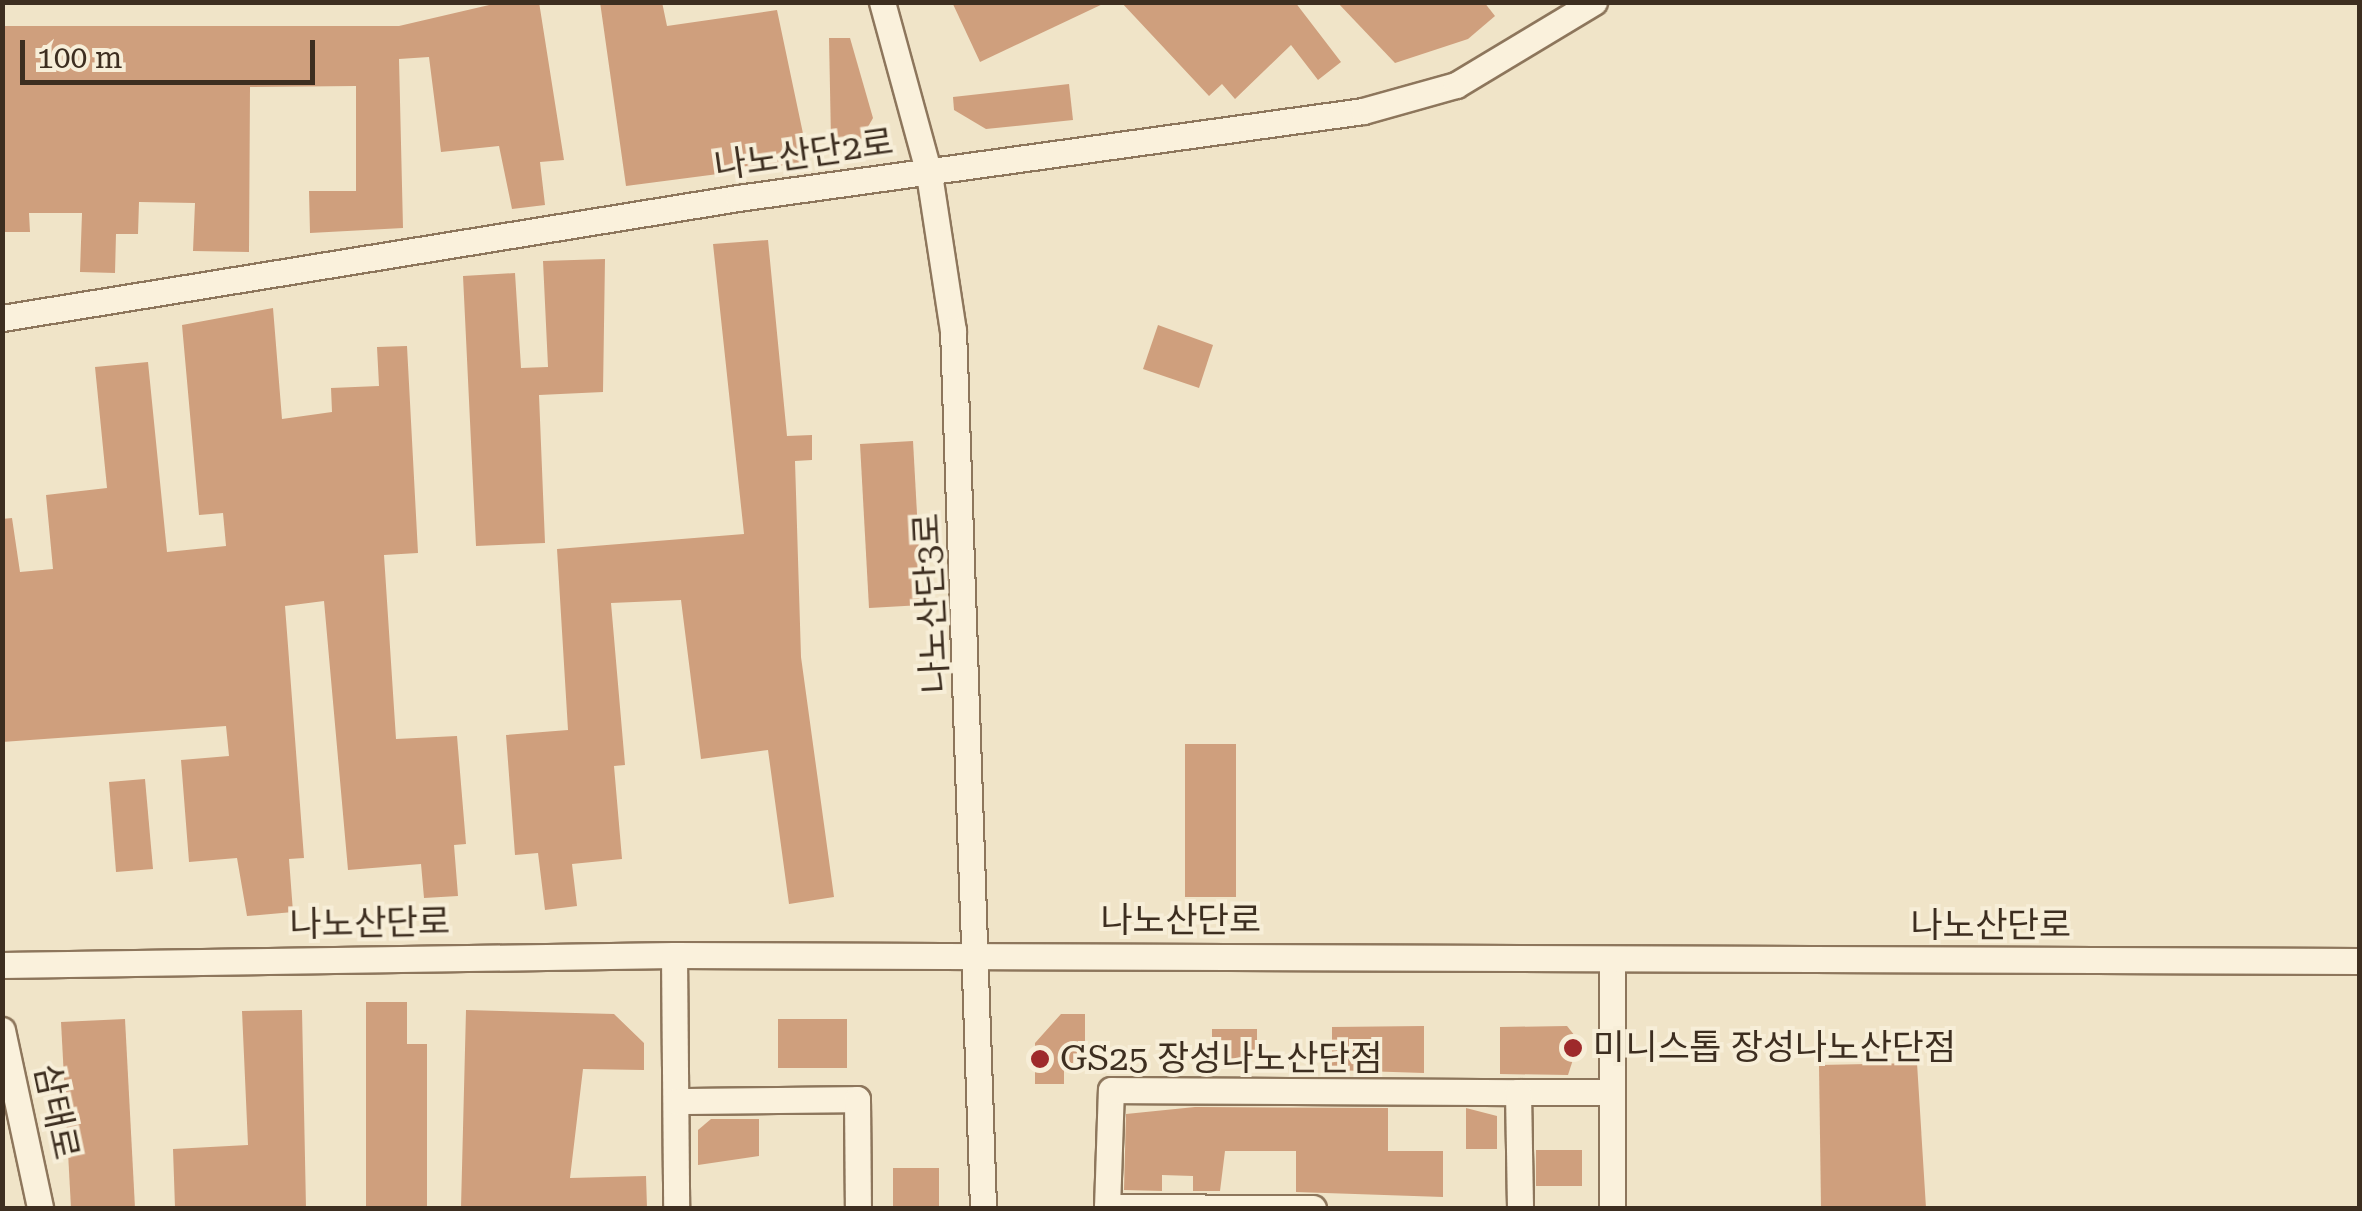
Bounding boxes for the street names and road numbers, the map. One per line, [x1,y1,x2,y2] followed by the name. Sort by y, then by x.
[712,122,896,188] street label: 나노산단2로
[906,512,958,694] street label: 나노산단3로
[1101,900,1261,942] street label: 나노산단로
[289,902,451,946] street label: 나노산단로
[1911,905,2071,947] street label: 나노산단로
[25,1060,87,1164] street label: 삼태로

